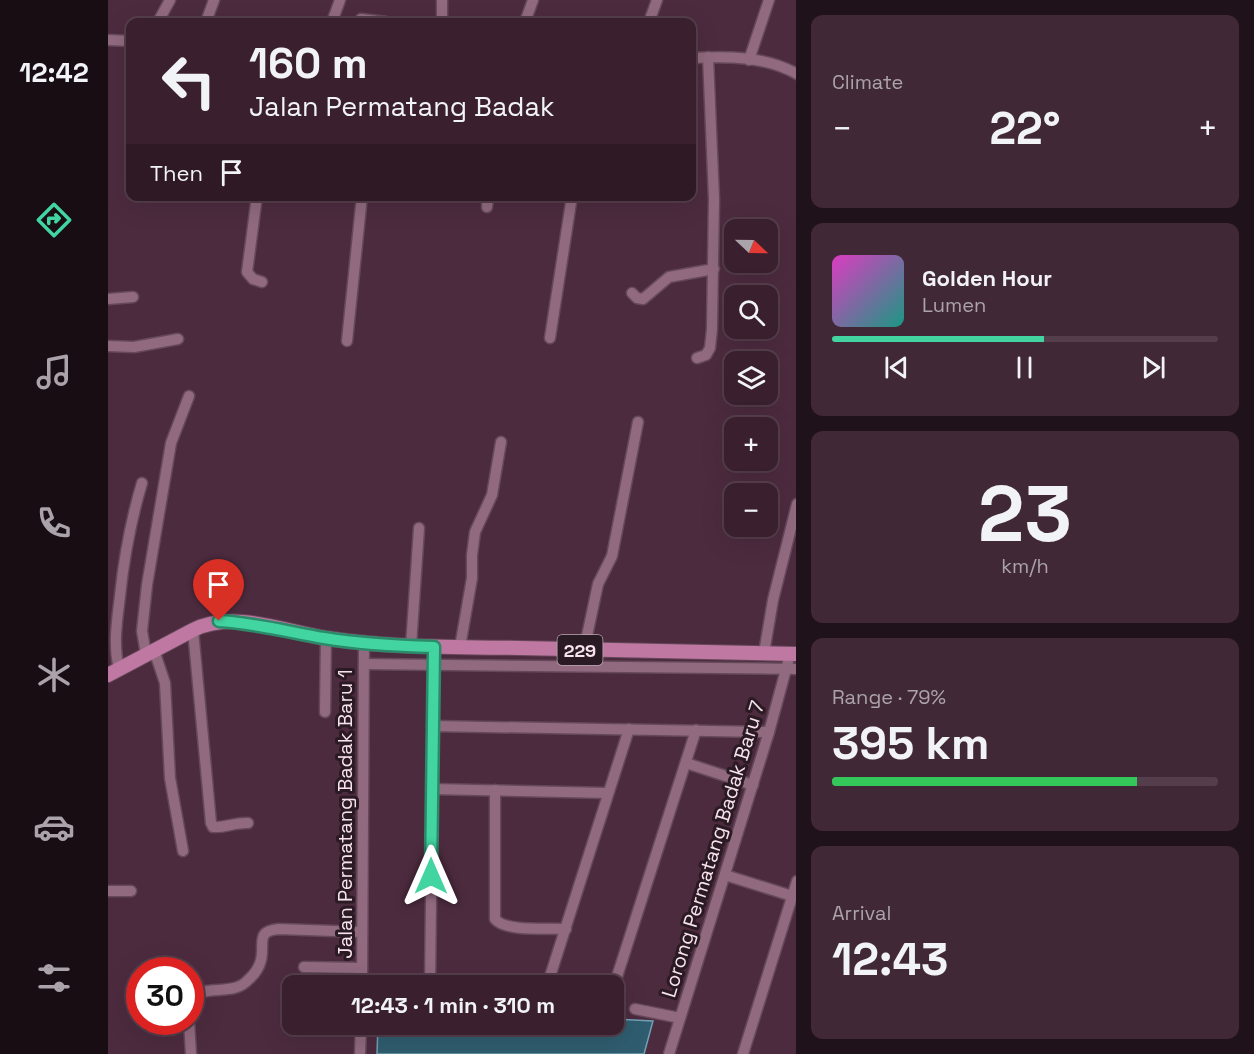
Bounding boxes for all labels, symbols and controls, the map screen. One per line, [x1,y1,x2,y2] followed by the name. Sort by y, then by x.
[249,37,368,90] text: 160 m
[150,42,228,120] icon: left
[19,55,89,90] text: 12:42
[832,69,903,95] text: Climate
[249,89,554,124] text: Jalan Permatang Badak
[989,100,1061,157] text: 22°
[832,108,852,150] text: −
[1198,108,1218,150] text: +
[215,156,248,189] icon: arrive
[150,159,203,187] text: Then
[33,199,75,241] icon: directions
[724,219,778,273] north arrow
[724,219,778,537] map controls
[922,264,1052,292] text: Golden Hour
[724,285,778,339] button: search
[922,292,986,318] text: Lumen
[33,351,75,393] icon: music
[724,351,778,405] button: layers
[880,351,913,384] icon: previous
[1008,351,1041,384] icon: pause
[1137,351,1170,384] icon: next
[724,417,778,471] button: +
[978,464,1072,564] text: 23
[724,483,778,537] button: −
[33,502,75,544] icon: phone
[1001,553,1049,579] text: km/h
[193,559,244,621] pin
[202,568,235,601] icon: arrive
[558,635,602,665] road number: 229
[33,654,75,696] icon: climate
[332,669,358,959] street label: Jalan Permatang Badak Baru 1
[832,684,946,710] text: Range · 79%
[655,698,771,1000] street label: Lorong Permatang Badak Baru 7
[832,715,989,772] text: 395 km
[33,806,75,848] icon: car
[399,844,463,908] position arrow
[832,900,891,926] text: Arrival
[832,931,948,988] text: 12:43
[33,957,75,999] icon: filters
[126,957,204,1035] speed limit sign: 30
[351,991,555,1019] text: 12:43 · 1 min · 310 m

